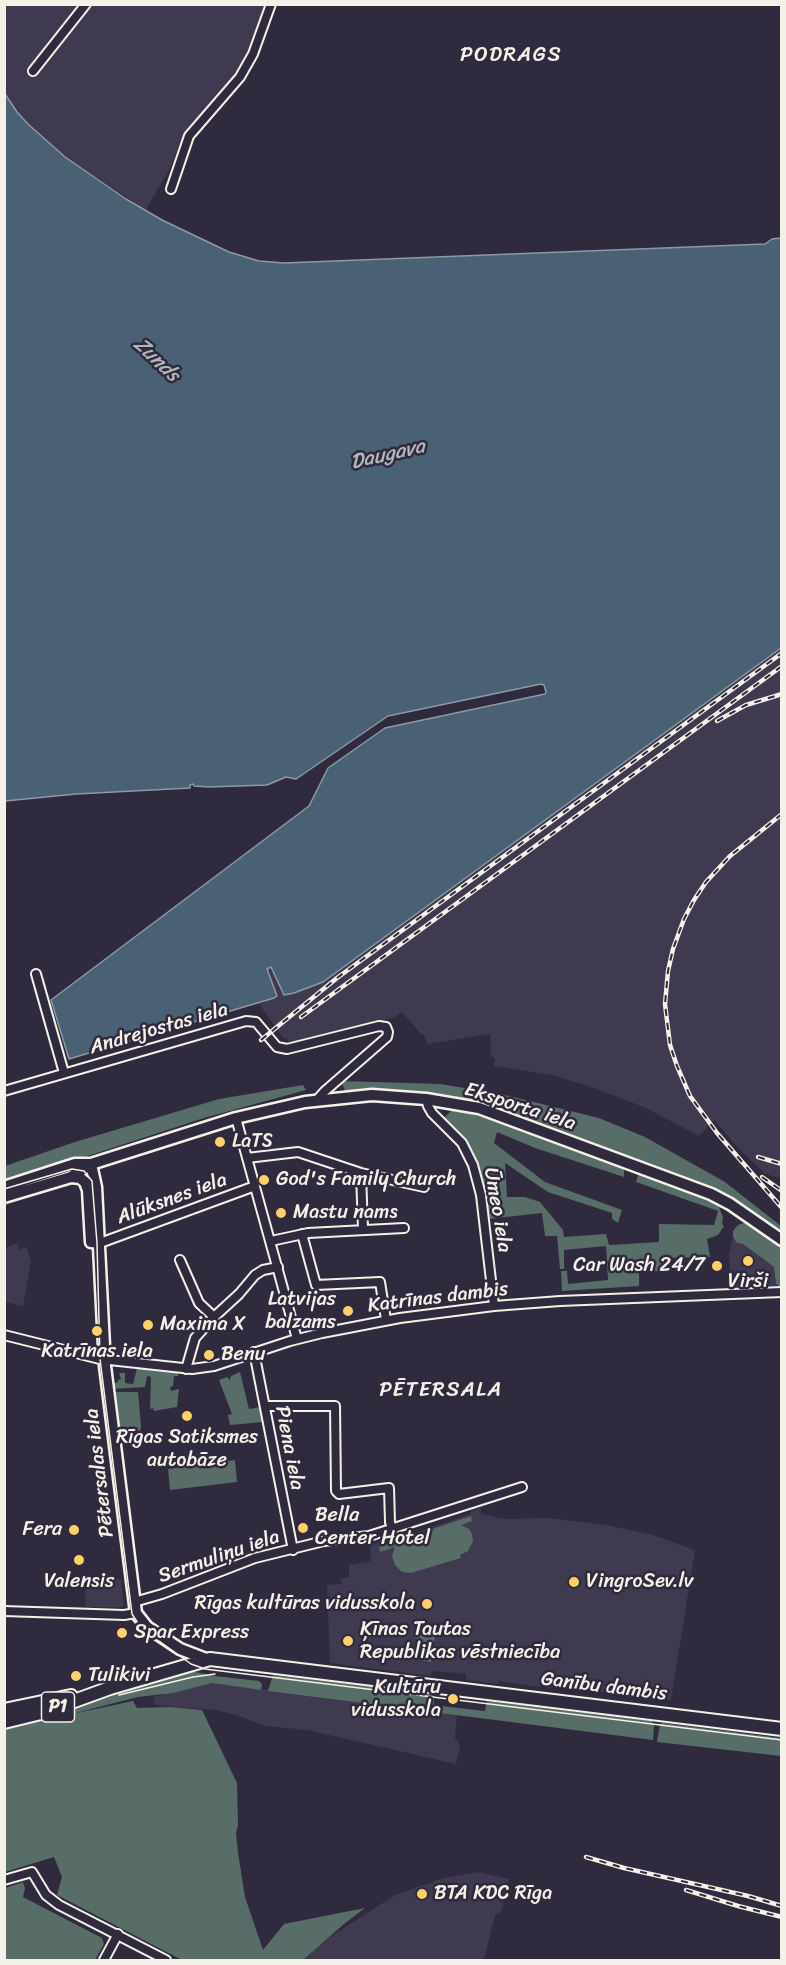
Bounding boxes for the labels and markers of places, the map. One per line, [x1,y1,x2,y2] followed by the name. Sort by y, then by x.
[232,1130,273,1154] place label: LaTS
[213,1135,227,1149] marker: LaTS
[276,1168,456,1192] place label: God's Family Church
[257,1173,271,1187] marker: God's Family Church
[293,1201,398,1225] place label: Mastu nams
[274,1206,288,1220] marker: Mastu nams
[573,1254,705,1278] place label: Car Wash 24/7
[741,1254,755,1268] marker: Virši
[710,1259,724,1273] marker: Car Wash 24/7
[728,1270,768,1294] place label: Virši
[265,1288,336,1335] place label: Latvijas balzams
[341,1304,355,1318] marker: Latvijas balzams
[160,1313,246,1337] place label: Maxima X
[141,1318,155,1332] marker: Maxima X
[90,1324,104,1338] marker: Katrīnas iela
[41,1340,153,1364] place label: Katrīnas iela
[221,1343,265,1367] place label: Benu
[202,1348,216,1362] marker: Benu
[180,1409,194,1423] marker: Rīgas Satiksmes autobāze
[116,1426,258,1473] place label: Rīgas Satiksmes autobāze
[315,1504,430,1551] place label: Bella Center Hotel
[23,1518,62,1542] place label: Fera
[296,1521,310,1535] marker: Bella Center Hotel
[67,1523,81,1537] marker: Fera
[72,1553,86,1567] marker: Valensis
[44,1570,114,1594] place label: Valensis
[586,1570,694,1594] place label: VingroSev.lv
[567,1575,581,1589] marker: VingroSev.lv
[195,1592,415,1616] place label: Rīgas kultūras vidusskola
[420,1597,434,1611] marker: Rīgas kultūras vidusskola
[360,1618,560,1665] place label: Ķīnas Tautas Republikas vēstniecība
[134,1621,249,1645] place label: Spar Express
[115,1626,129,1640] marker: Spar Express
[341,1634,355,1648] marker: Ķīnas Tautas Republikas vēstniecība
[88,1664,150,1688] place label: Tulikivi
[69,1669,83,1683] marker: Tulikivi
[351,1676,441,1723] place label: Kultūru vidusskola
[446,1692,460,1706] marker: Kultūru vidusskola
[434,1882,552,1906] place label: BTA KDC Rīga
[415,1887,429,1901] marker: BTA KDC Rīga

